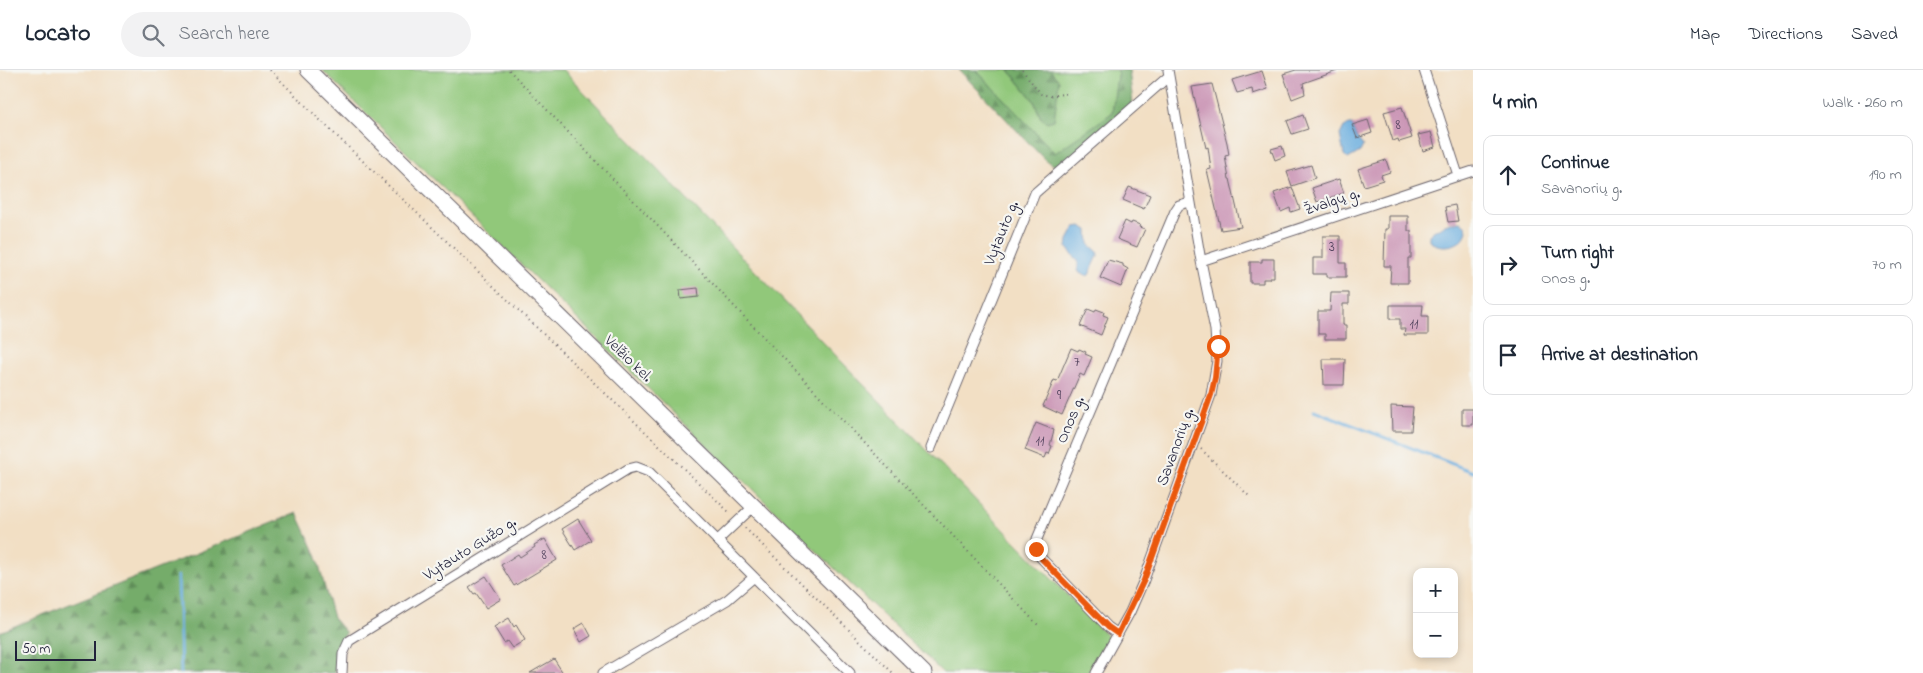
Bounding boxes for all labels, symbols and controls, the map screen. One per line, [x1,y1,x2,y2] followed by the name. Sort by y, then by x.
[121,12,471,57] search box
[25,17,91,52] text: Locato
[139,21,167,49] icon: search
[179,21,270,48] text: Search here
[1690,22,1720,48] text: Map
[1748,22,1823,48] text: Directions
[1851,22,1898,48] text: Saved
[1493,88,1537,118] text: 4 min
[1823,91,1903,115] text: Walk · 260 m
[1395,115,1401,136] house number: 8
[1541,150,1609,177] text: Continue
[1494,161,1522,189] icon: ahead
[1869,163,1902,187] text: 190 m
[1541,177,1622,201] text: Savanorių g.
[1301,182,1363,222] street label: Žvalgų g.
[978,197,1026,270] street label: Vytauto g.
[1329,237,1335,258] house number: 3
[1541,240,1614,267] text: Turn right
[1494,251,1522,279] icon: right
[1872,253,1902,277] text: 70 m
[1541,267,1590,291] text: Onos g.
[1410,314,1419,335] house number: 11
[598,329,658,388] street label: Velžio kel.
[1207,335,1230,358] route start
[1494,341,1522,369] icon: arrive
[1541,342,1698,369] text: Arrive at destination
[1074,352,1080,373] house number: 7
[1057,385,1062,406] house number: 9
[1050,393,1092,447] street label: Onos g.
[1151,405,1201,489] street label: Savanorių g.
[1036,431,1045,452] house number: 11
[418,511,521,588] street label: Vytauto Gužo g.
[1025,538,1048,561] route end
[541,545,547,566] house number: 8
[1413,568,1458,658] map controls
[1413,568,1458,613] button: +
[1413,613,1458,658] button: −
[15,638,96,661] scale bar
[22,639,50,660] text: 50 m

